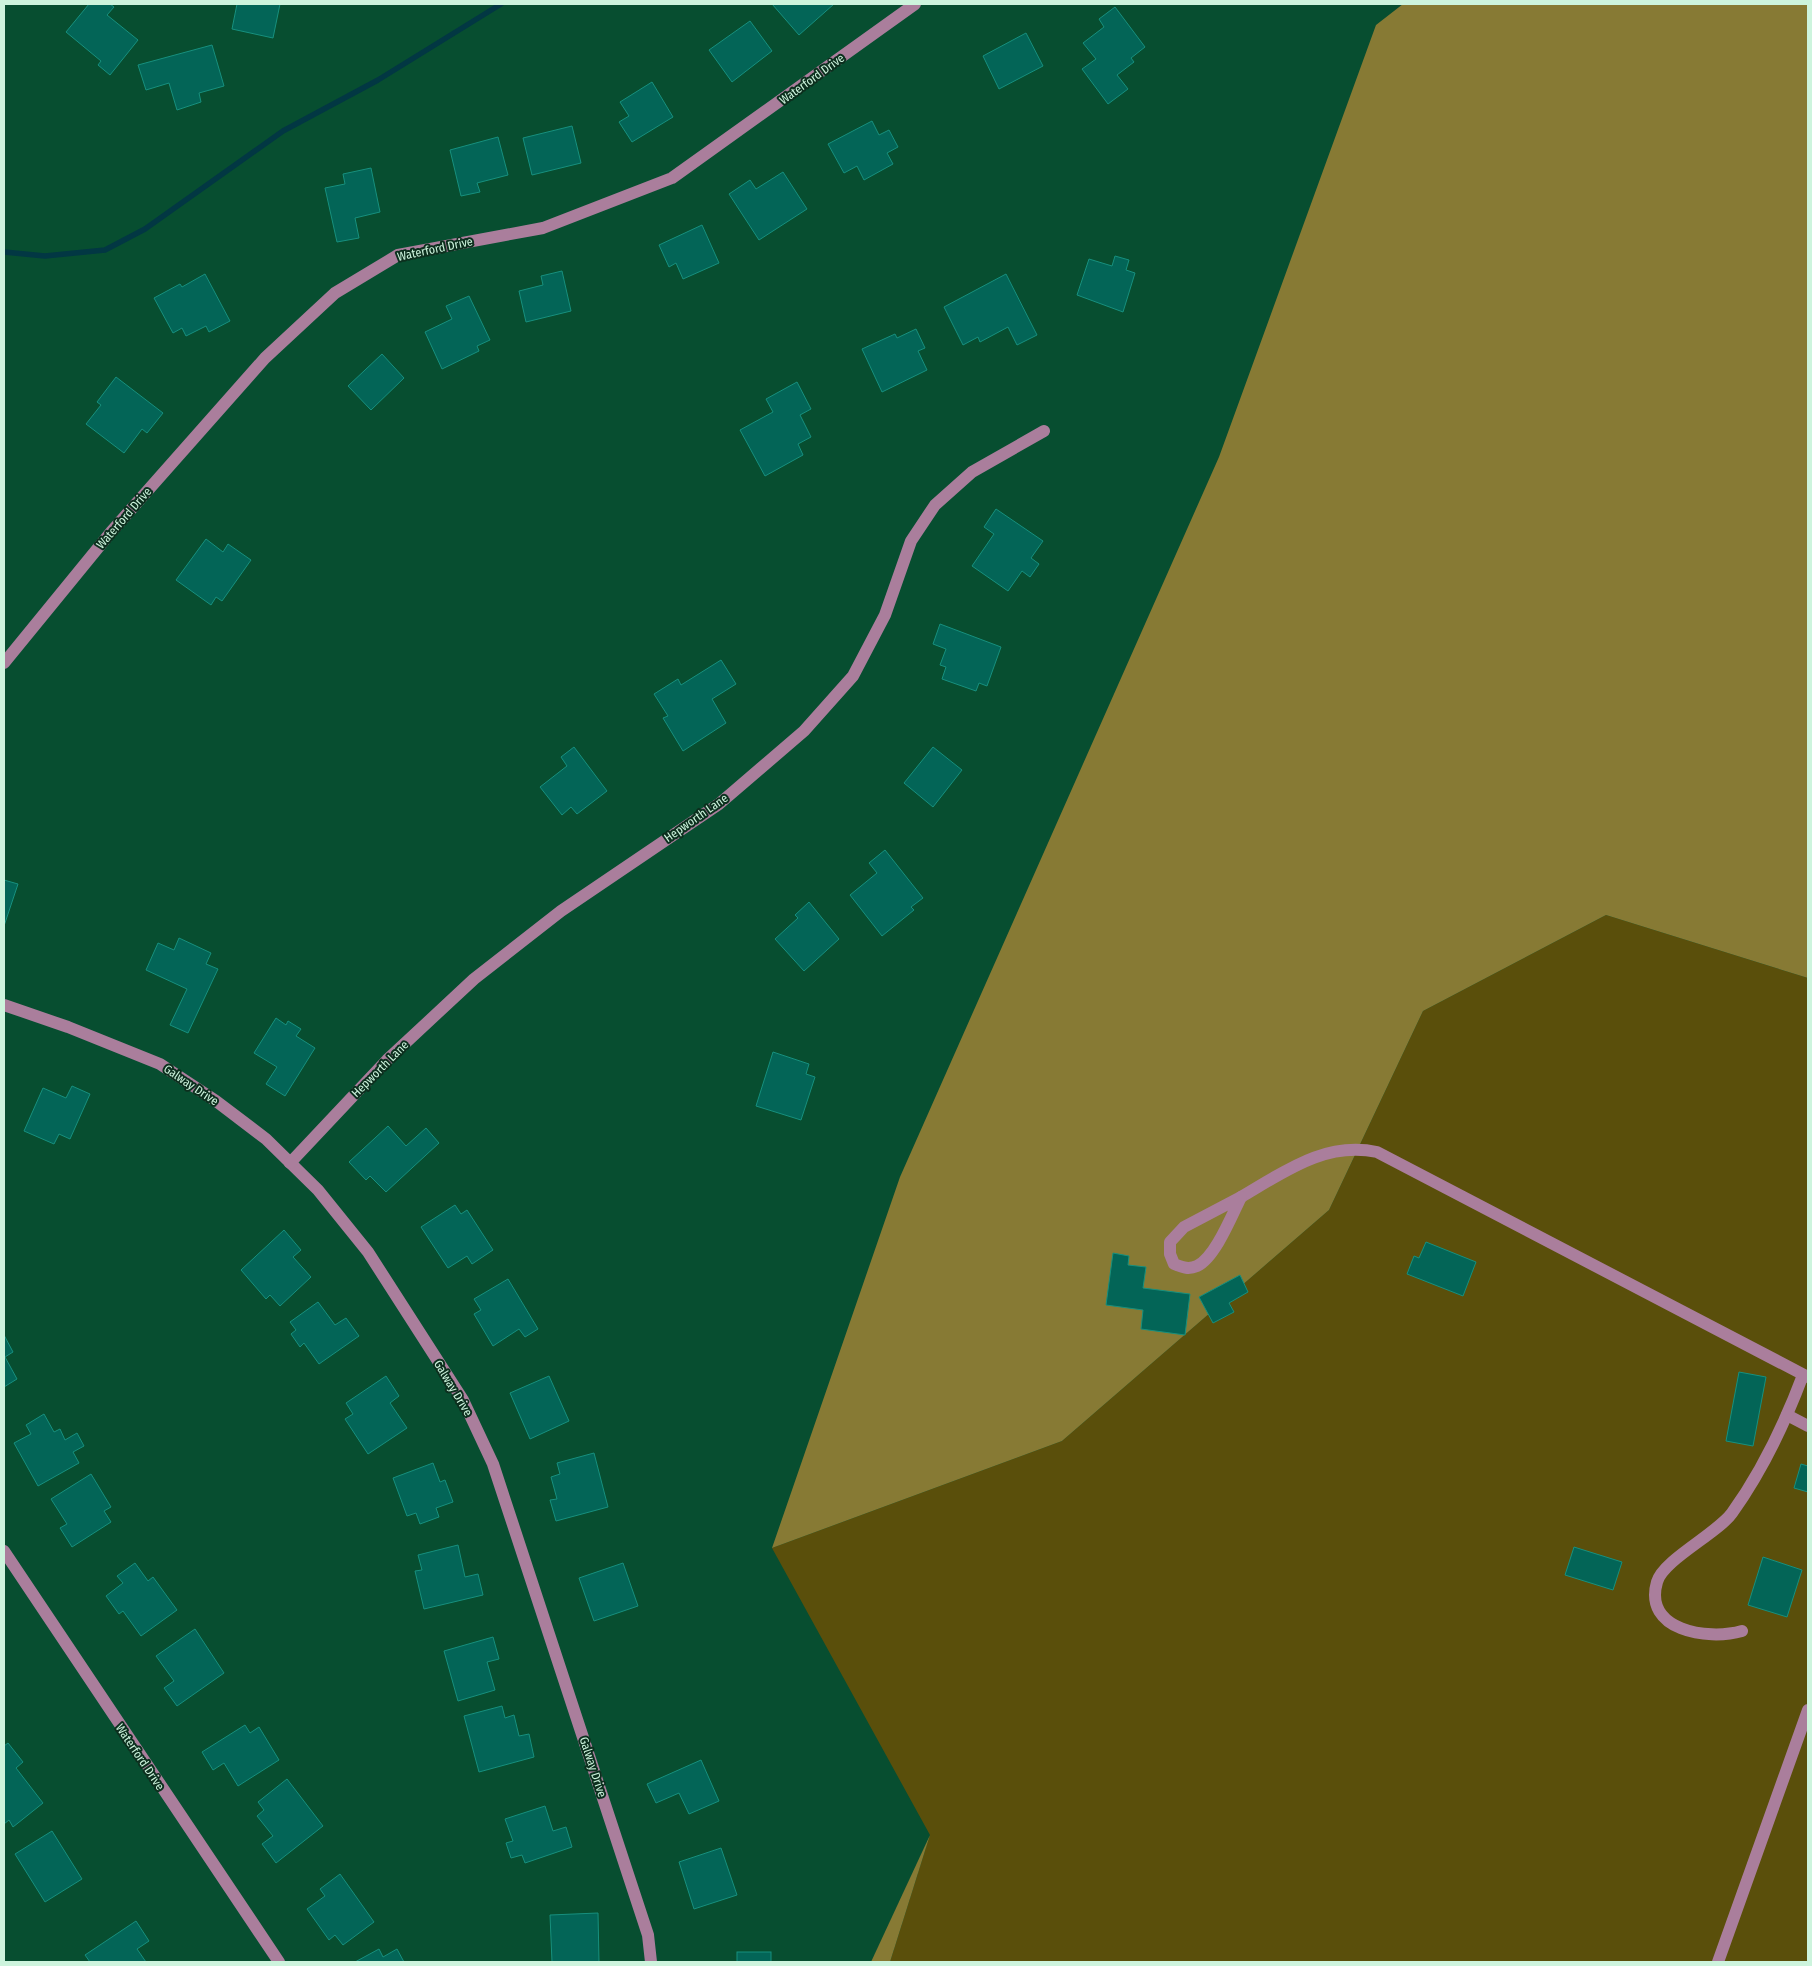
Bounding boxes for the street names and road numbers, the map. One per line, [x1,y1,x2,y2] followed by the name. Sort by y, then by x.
[777,51,847,107] street label: Waterford Drive
[396,234,474,264] street label: Waterford Drive
[94,484,155,552] street label: Waterford Drive
[662,791,731,845] street label: Hepworth Lane
[349,1038,411,1100] street label: Hepworth Lane
[161,1062,221,1108] street label: Galway Drive
[431,1357,475,1419] street label: Galway Drive
[113,1721,167,1793] street label: Waterford Drive
[577,1735,609,1799] street label: Galway Drive

